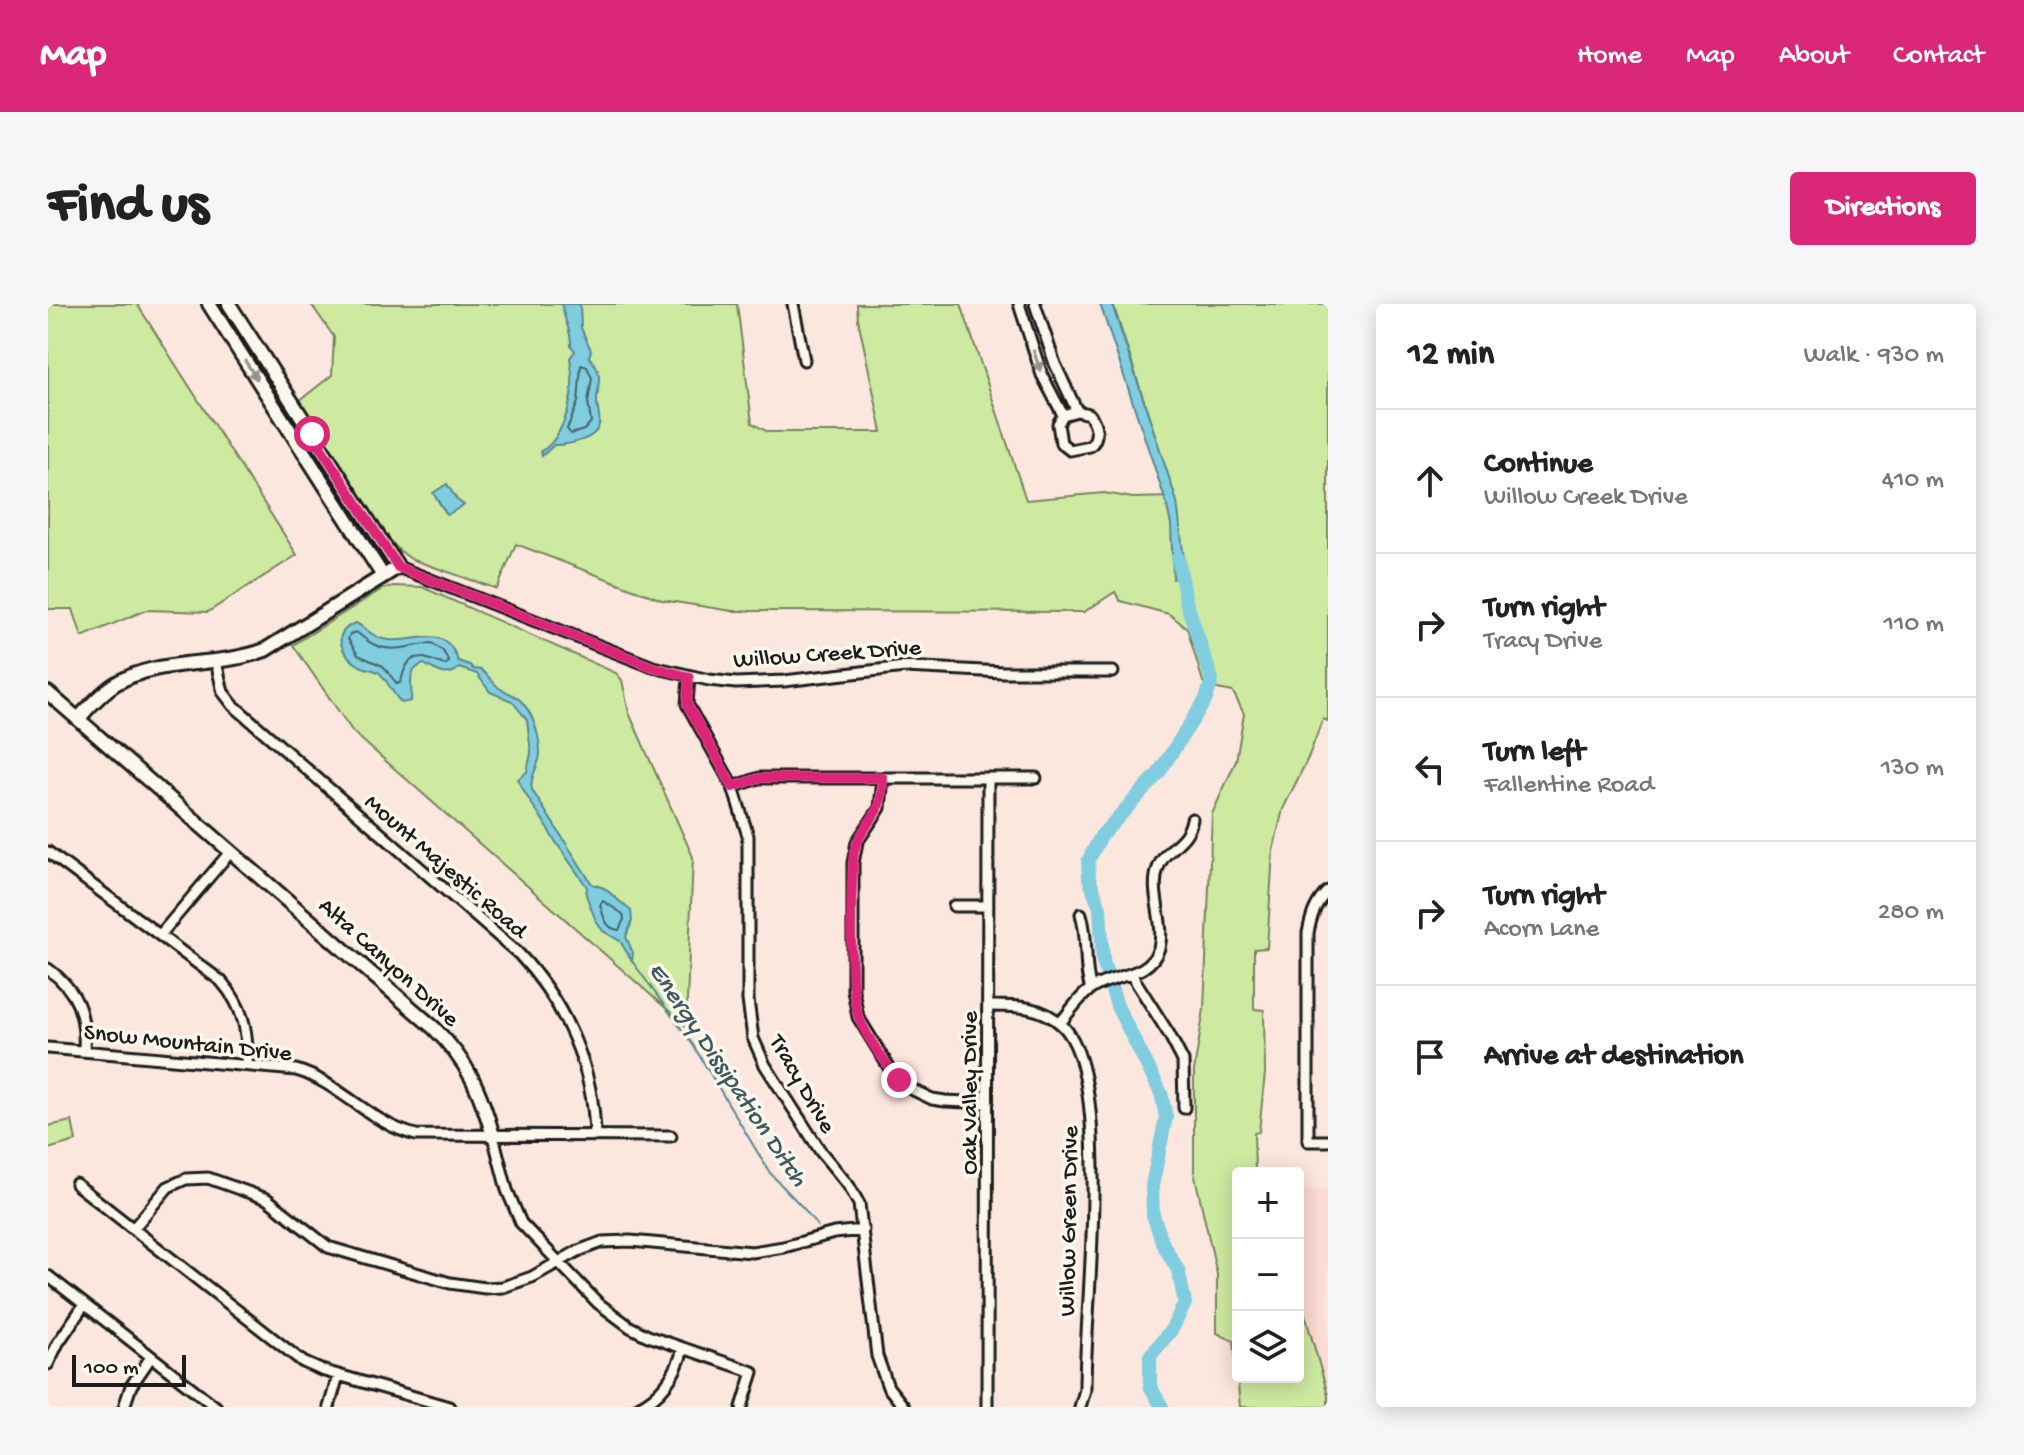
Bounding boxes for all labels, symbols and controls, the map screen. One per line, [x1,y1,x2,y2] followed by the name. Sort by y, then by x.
[40,34,106,78] text: Map
[1577,40,1642,73] text: Home
[1686,40,1735,73] text: Map
[1779,40,1849,73] text: About
[1893,40,1984,73] text: Contact
[1790,172,1976,245] button: Directions
[48,175,208,241] text: Find us
[1408,336,1494,376] text: 12 min
[1804,341,1944,372] text: Walk · 930 m
[1032,349,1044,373] one-way arrow
[243,359,257,381] one-way arrow
[294,416,330,452] route start
[1484,448,1593,483] text: Continue
[1408,459,1452,503] icon: ahead
[1882,466,1944,497] text: 410 m
[1484,483,1688,514] text: Willow Creek Drive
[1484,592,1604,627] text: Turn right
[1408,603,1452,647] icon: right
[1884,610,1944,641] text: 110 m
[1484,627,1602,658] text: Tracy Drive
[733,634,923,677] street label: Willow Creek Drive
[1484,736,1585,771] text: Turn left
[1408,747,1452,791] icon: left
[1881,754,1944,785] text: 130 m
[1484,771,1654,802] text: Fallentine Road
[357,789,534,948] street label: Mount Majestic Road
[1484,880,1604,915] text: Turn right
[1408,891,1452,935] icon: right
[311,893,465,1035] street label: Alta Canyon Drive
[1878,898,1944,929] text: 280 m
[1484,915,1599,946] text: Acorn Lane
[640,958,813,1194] water label: Energy Dissipation Ditch
[957,1011,986,1175] street label: Oak Valley Drive
[82,1019,294,1070] street label: Snow Mountain Drive
[760,1029,841,1140] street label: Tracy Drive
[1408,1035,1452,1079] icon: arrive
[1484,1040,1744,1075] text: Arrive at destination
[881,1062,917,1098] route end
[1054,1125,1087,1317] street label: Willow Green Drive
[1232,1167,1304,1383] map controls
[1232,1167,1304,1239] button: +
[1232,1239,1304,1311] button: −
[1232,1311,1304,1383] button: layers
[72,1351,186,1387] scale bar
[84,1356,139,1382] text: 100 m

